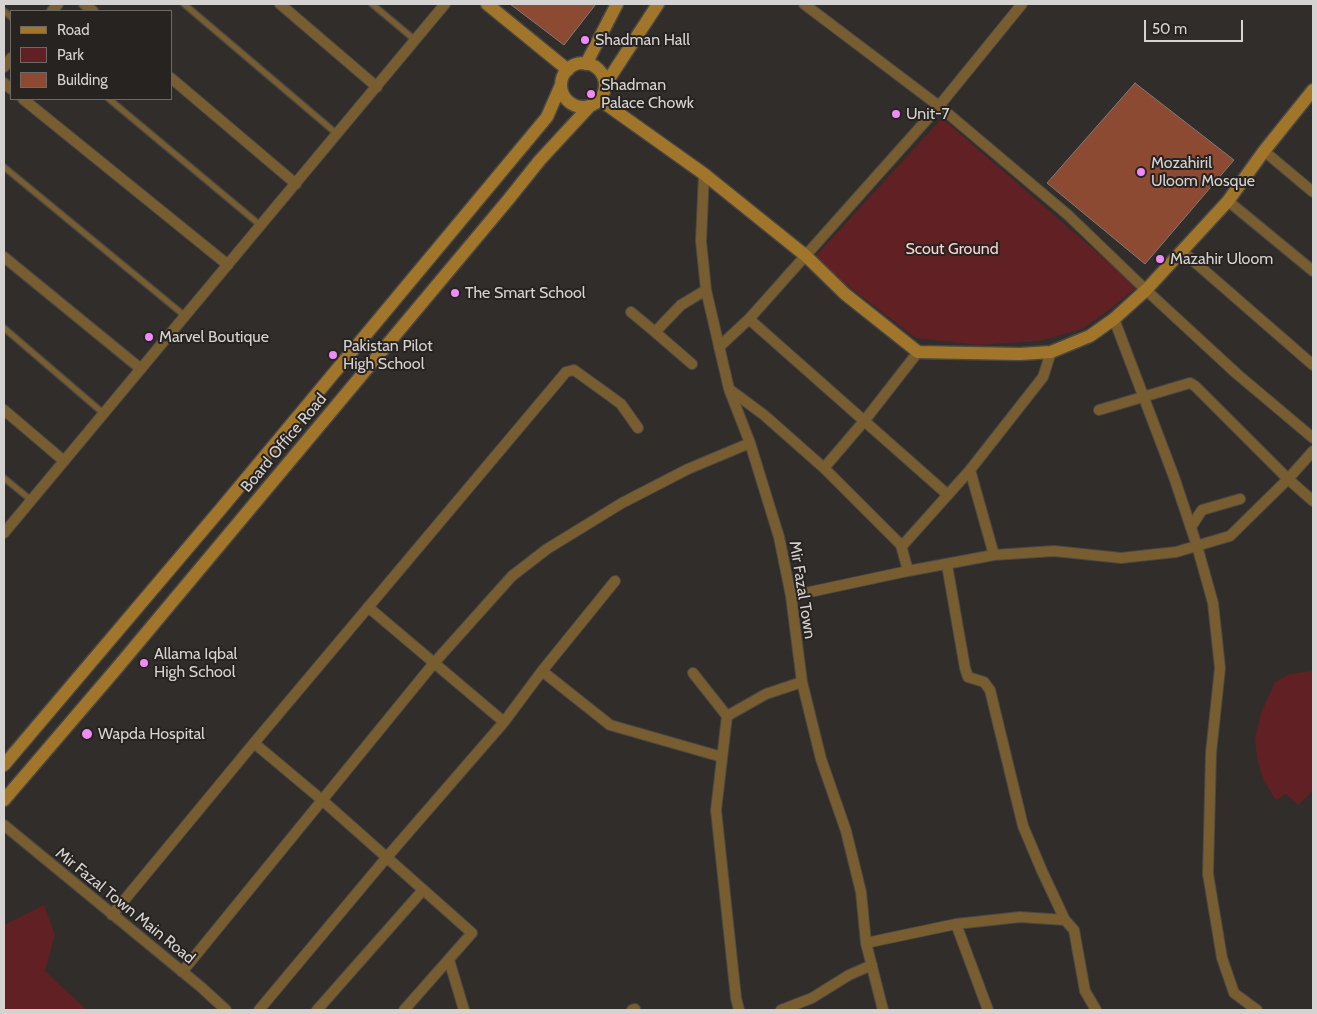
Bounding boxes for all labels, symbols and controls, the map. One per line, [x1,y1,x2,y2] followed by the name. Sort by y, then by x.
[10,10,172,100] legend
[1147,10,1246,42] scale bar
[1152,20,1187,38] text: 50 m
[57,21,90,39] text: Road
[595,30,690,50] place label: Shadman Hall
[579,34,591,46] marker: Shadman Hall
[57,46,84,64] text: Park
[57,71,108,89] text: Building
[601,75,694,113] place label: Shadman Palace Chowk
[585,88,597,100] marker: Shadman Palace Chowk
[906,104,950,124] place label: Unit-7
[890,108,902,120] marker: Unit-7
[1151,153,1255,191] place label: Mozahiril Uloom Mosque
[1135,166,1147,178] marker: Mozahiril Uloom Mosque
[905,239,999,259] park label: Scout Ground
[1170,249,1273,269] place label: Mazahir Uloom
[1154,253,1166,265] marker: Mazahir Uloom
[465,283,586,303] place label: The Smart School
[449,287,461,299] marker: The Smart School
[159,327,269,347] place label: Marvel Boutique
[143,331,155,343] marker: Marvel Boutique
[343,336,433,374] place label: Pakistan Pilot High School
[327,349,339,361] marker: Pakistan Pilot High School
[237,390,331,496] street label: Board Office Road
[785,540,819,640] street label: Mir Fazal Town
[154,644,237,682] place label: Allama Iqbal High School
[138,657,150,669] marker: Allama Iqbal High School
[98,724,205,744] place label: Wapda Hospital
[80,727,94,741] marker: Wapda Hospital
[51,844,199,968] street label: Mir Fazal Town Main Road

